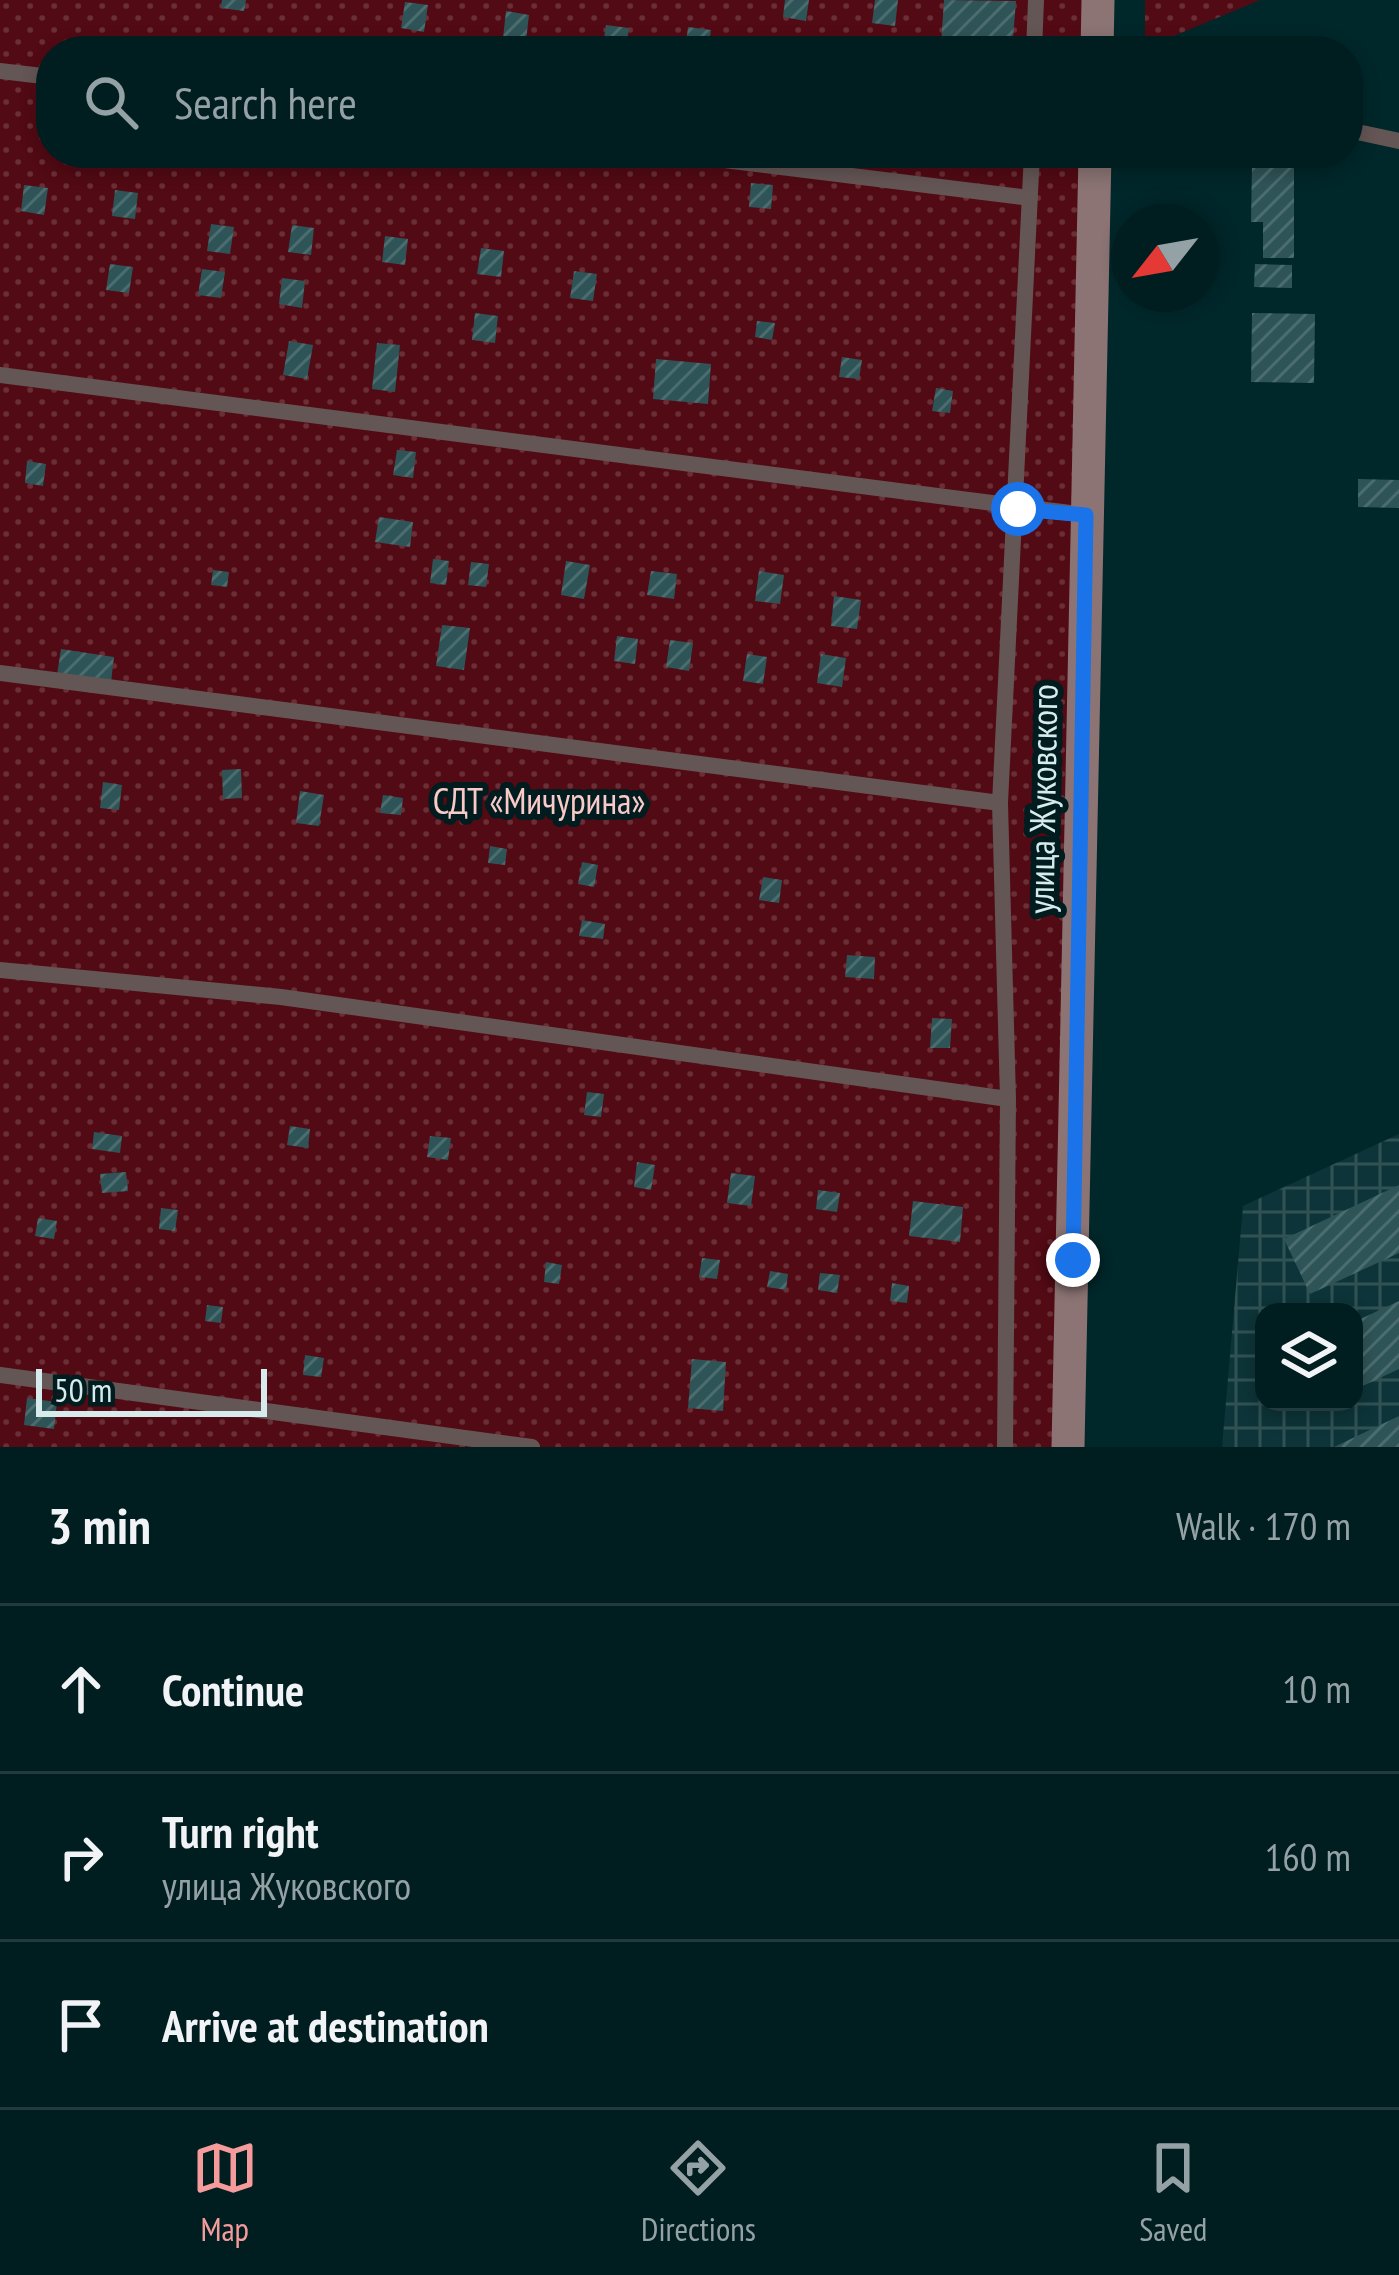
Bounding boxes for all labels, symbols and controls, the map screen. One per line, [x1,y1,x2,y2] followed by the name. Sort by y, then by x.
[36,36,1363,168] search box
[78,69,144,135] icon: search
[174,73,357,131] text: Search here
[1111,204,1219,312] north arrow
[991,482,1045,536] route start
[1016,684,1068,914] street label: улица Жуковского
[433,777,645,824] park label: СДТ «Мичурина»
[1046,1233,1100,1287] route end
[1255,1303,1363,1411] map controls
[1255,1303,1363,1411] button: layers
[36,1363,267,1416] scale bar
[54,1368,112,1411] text: 50 m
[48,1492,151,1558] text: 3 min
[1176,1500,1351,1551] text: Walk · 170 m
[48,1656,114,1722] icon: ahead
[162,1660,304,1718] text: Continue
[1282,1663,1351,1714] text: 10 m
[162,1802,319,1860] text: Turn right
[48,1824,114,1890] icon: right
[1265,1831,1351,1882] text: 160 m
[162,1860,411,1911] text: улица Жуковского
[48,1992,114,2058] icon: arrive
[162,1996,489,2054] text: Arrive at destination
[192,2135,258,2250] tab: Map
[641,2135,756,2250] tab: Directions
[1139,2135,1207,2250] tab: Saved

